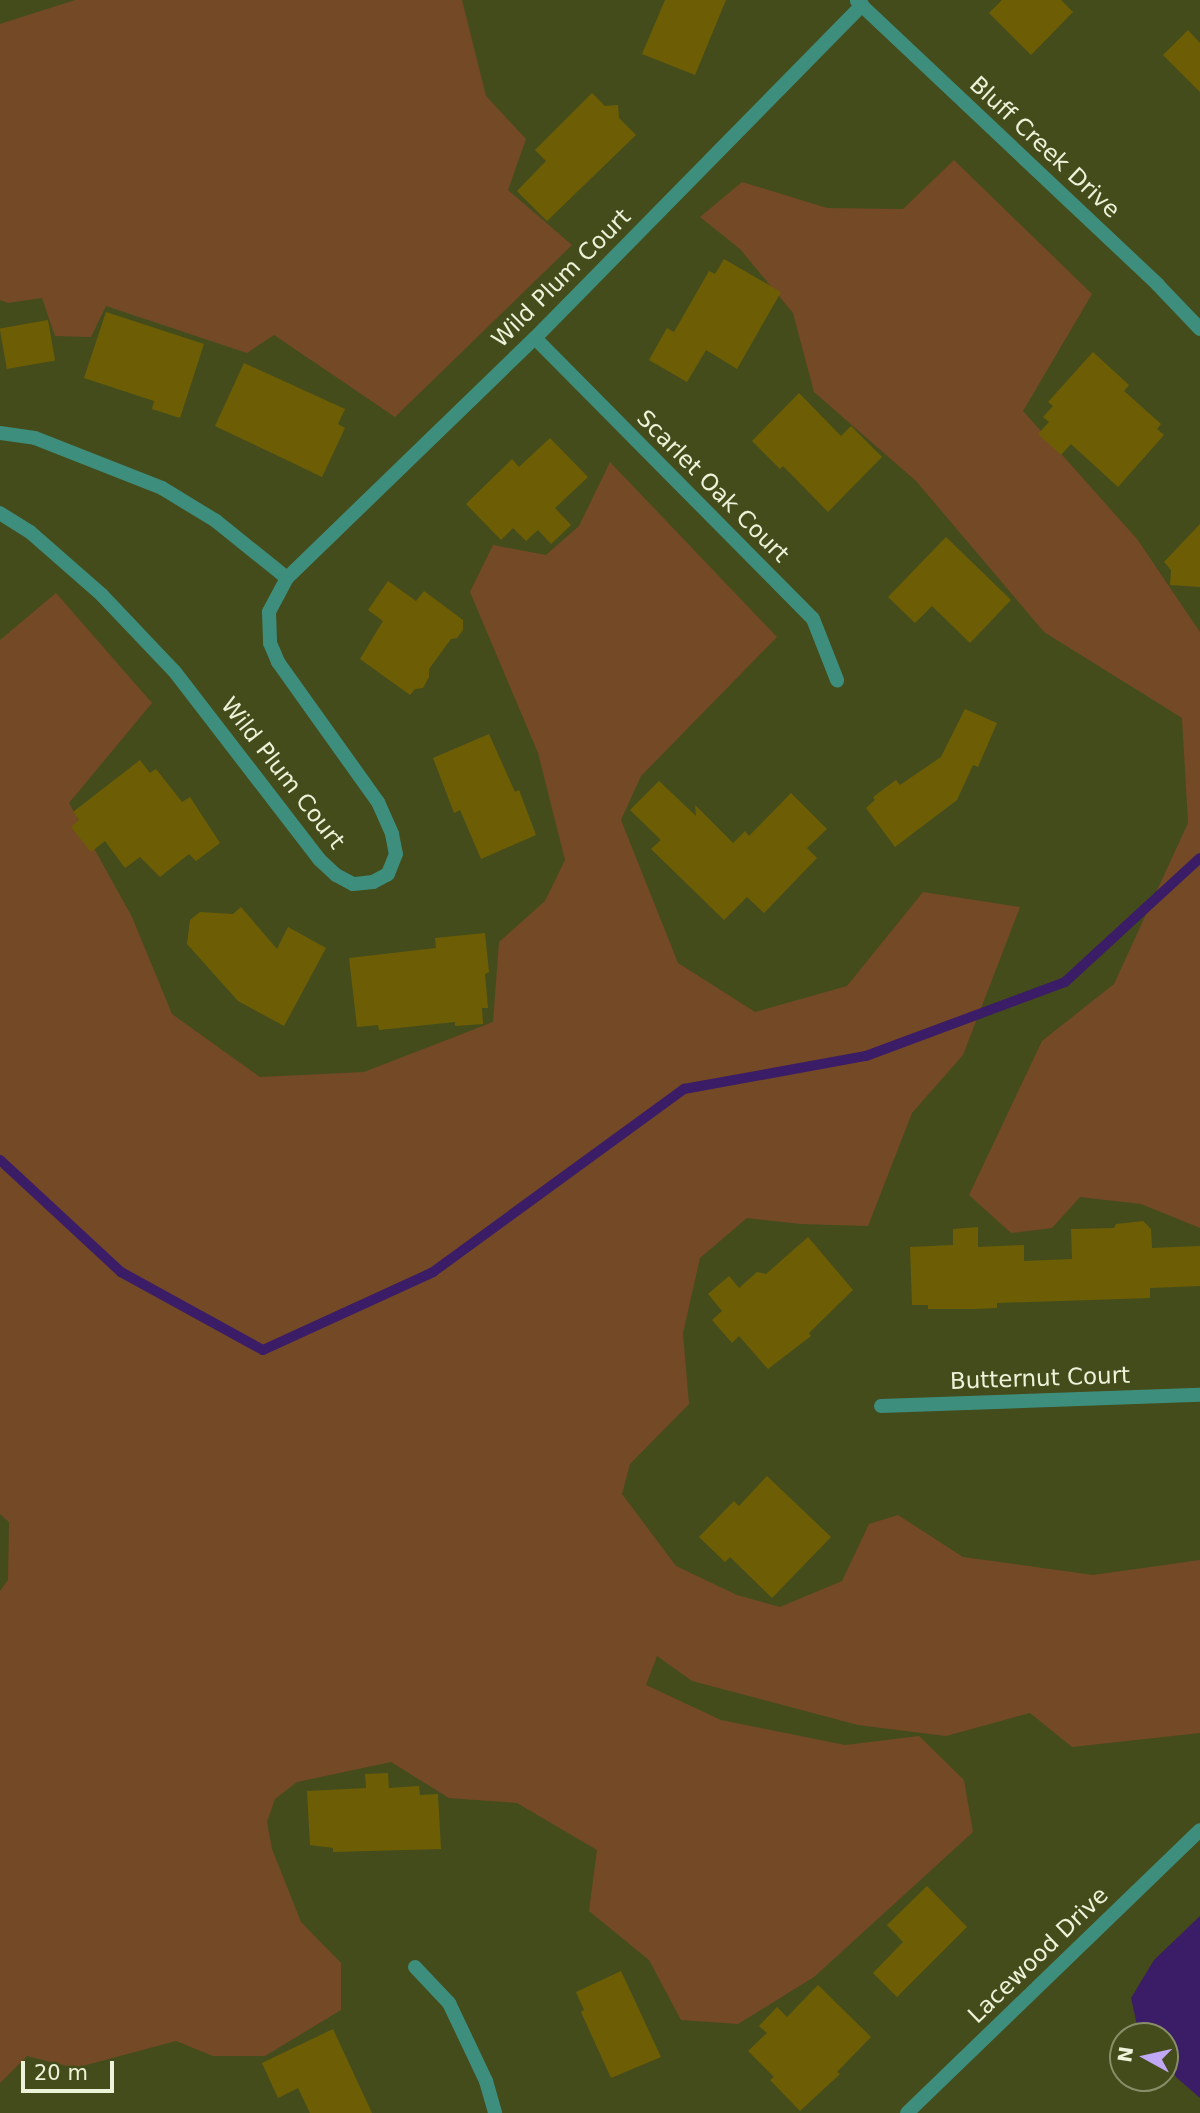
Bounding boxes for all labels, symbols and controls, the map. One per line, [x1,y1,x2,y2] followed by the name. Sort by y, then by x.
[964,70,1126,224] street label: Bluff Creek Drive
[486,203,636,353] street label: Wild Plum Court
[631,404,795,568] street label: Scarlet Oak Court
[215,692,351,854] street label: Wild Plum Court
[949,1361,1131,1395] street label: Butternut Court
[962,1881,1114,2029] street label: Lacewood Drive
[1109,2022,1179,2092] north arrow
[1113,2045,1137,2064] text: N
[24,2046,117,2090] scale bar
[34,2061,88,2085] text: 20 m

